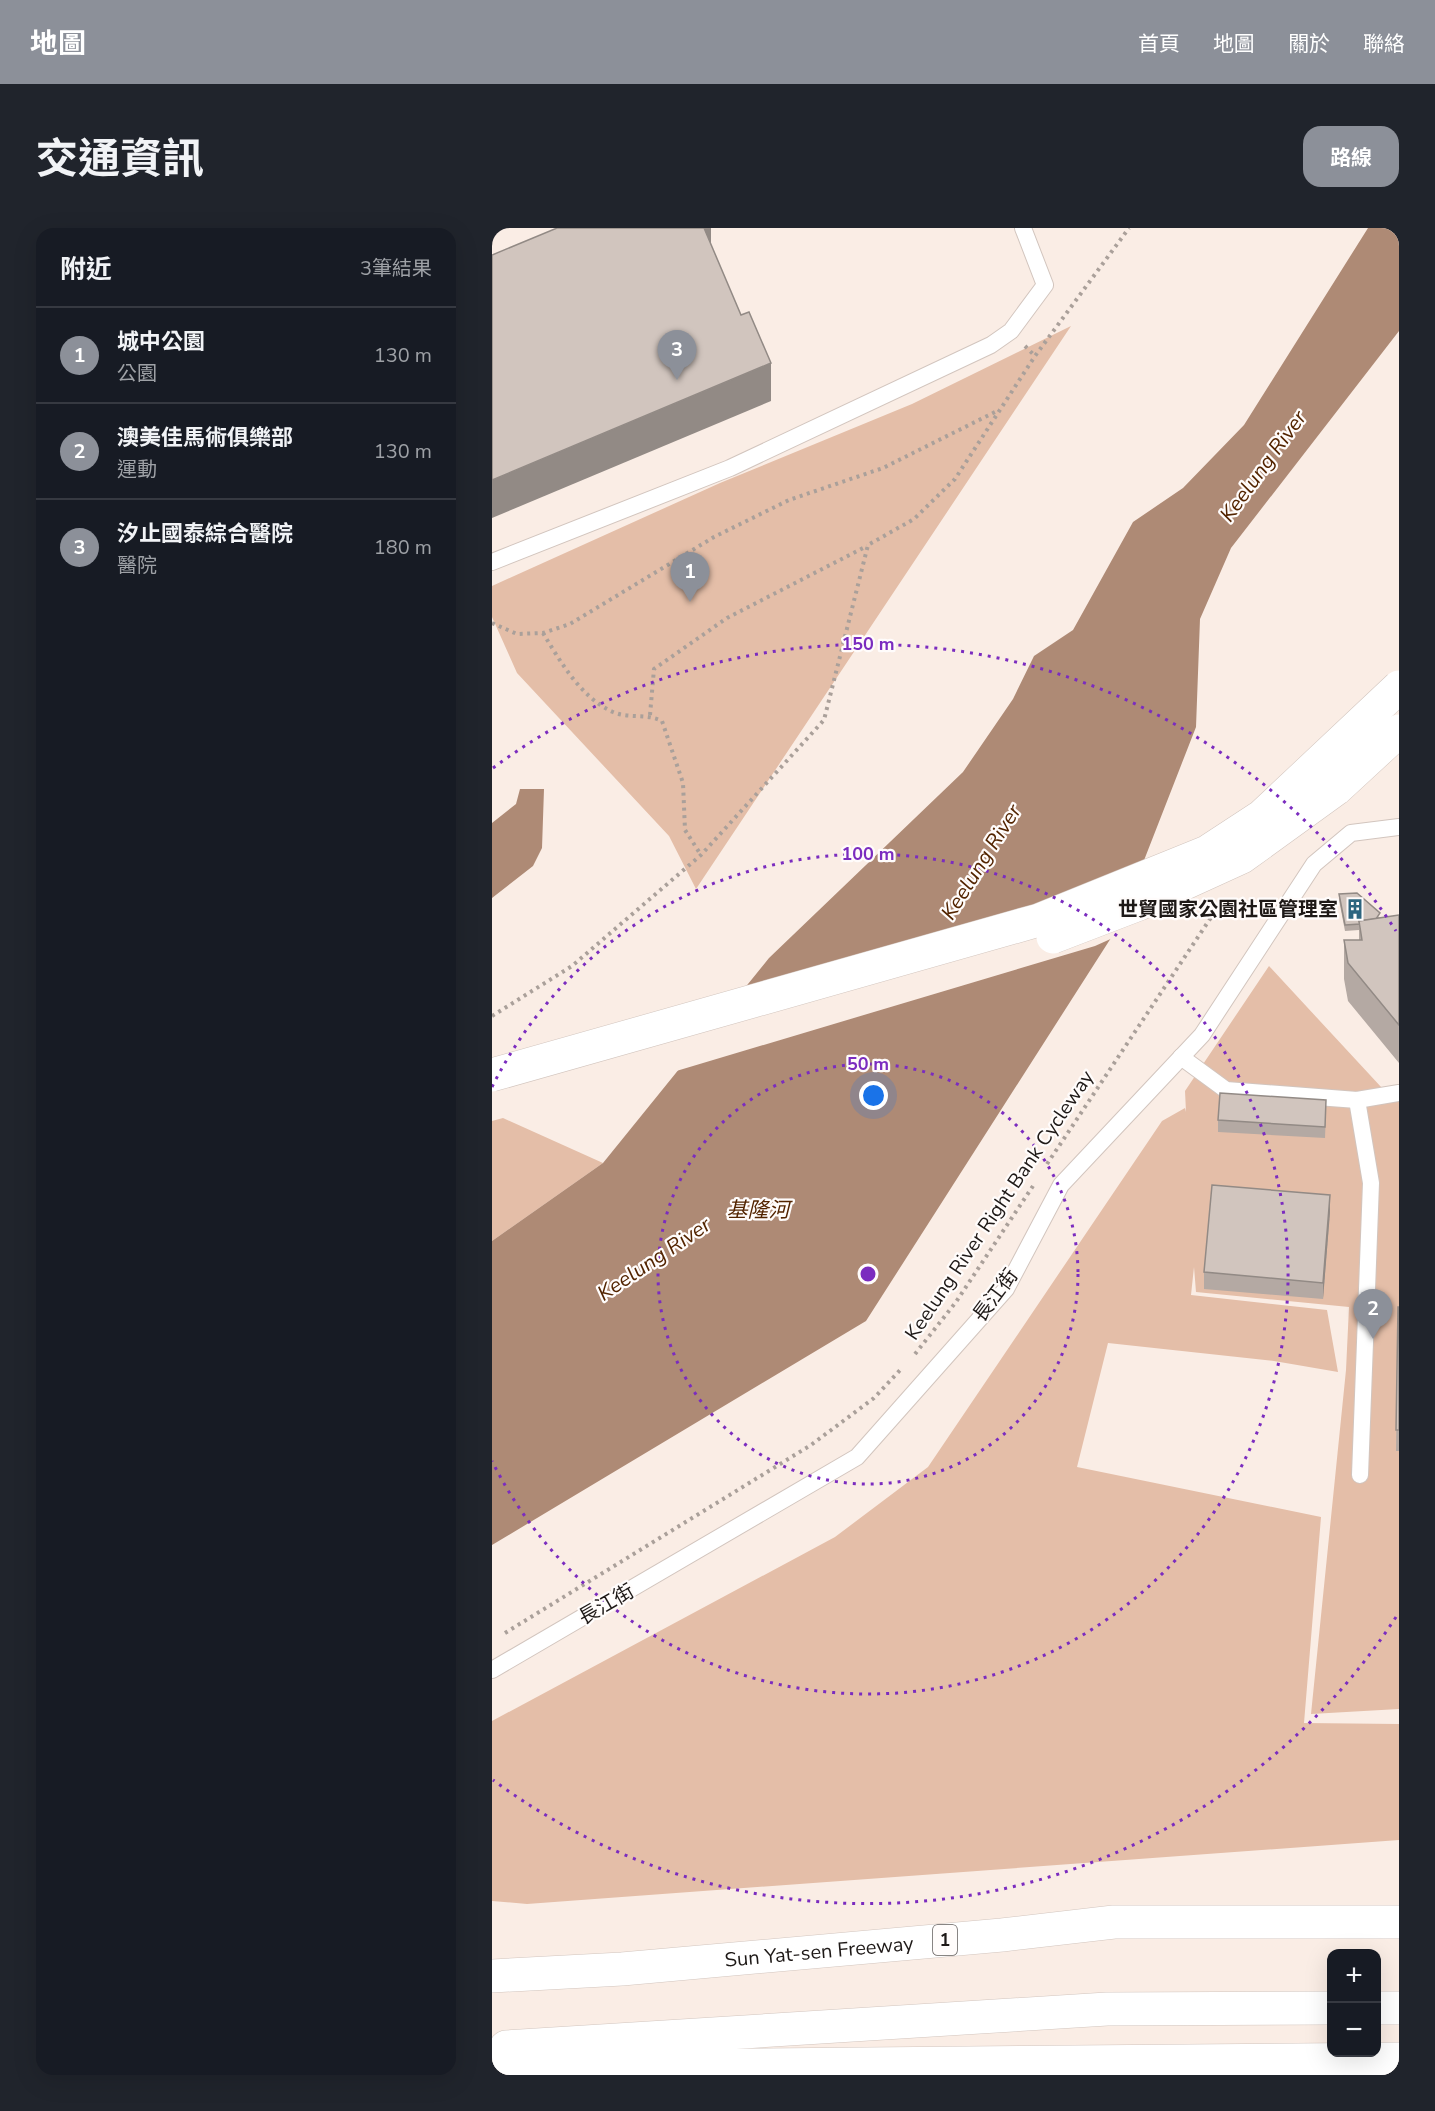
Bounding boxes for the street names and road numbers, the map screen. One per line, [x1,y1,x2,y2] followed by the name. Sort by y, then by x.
[899,1064,1100,1345] street label: Keelung River Right Bank Cycleway
[967,1263,1024,1327] street label: 長江街
[574,1578,639,1631] street label: 長江街
[933,1925,957,1955] road number: 1
[723,1930,915,1974] street label: Sun Yat-sen Freeway

